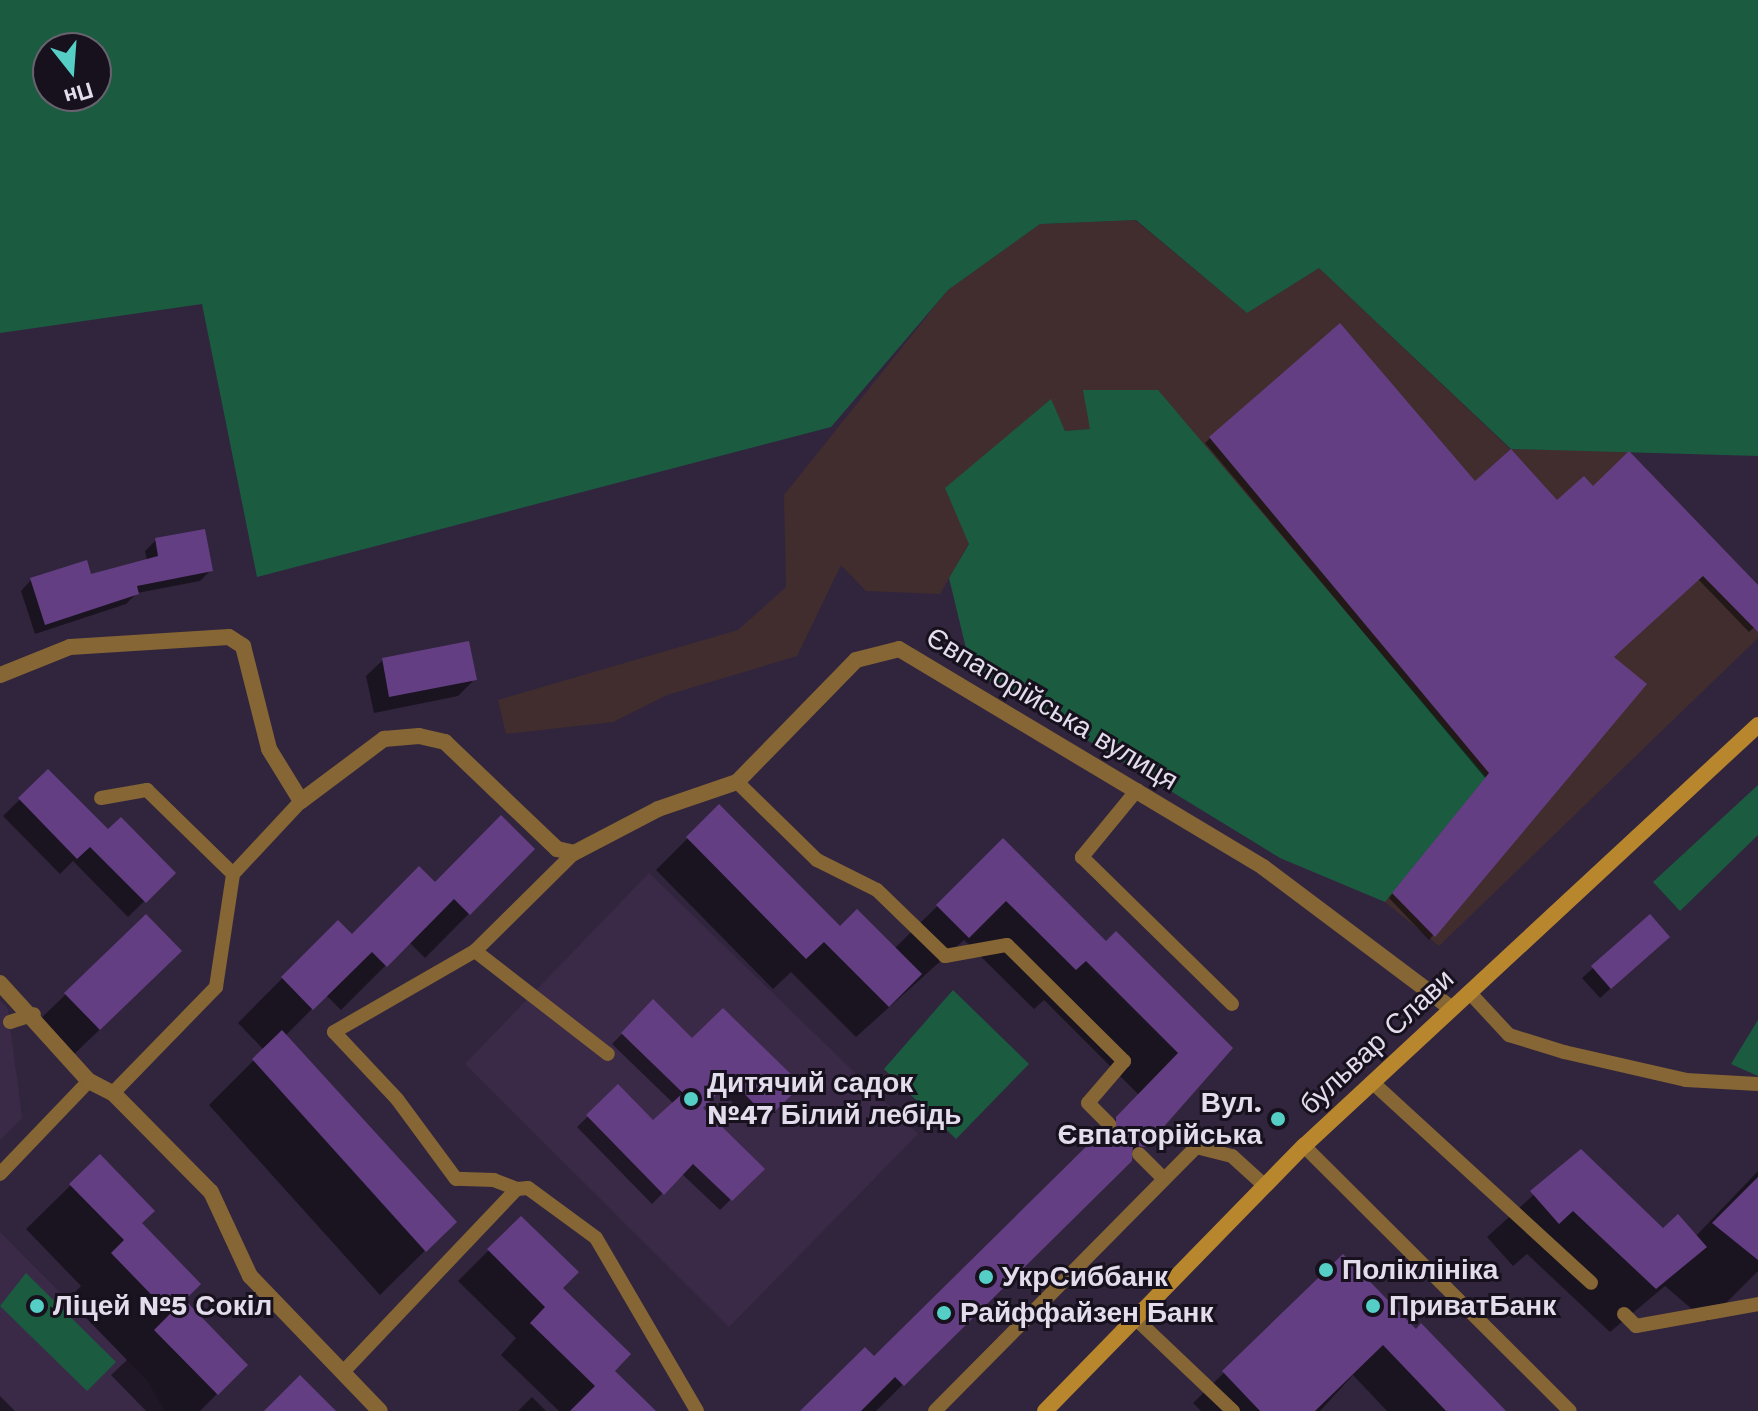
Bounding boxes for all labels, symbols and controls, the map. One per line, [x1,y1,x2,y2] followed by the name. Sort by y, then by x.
[32,32,112,112] north arrow
[61,77,96,110] text: Пн
[920,620,1184,798] street label: Євпаторійська вулиця
[1293,962,1461,1122] street label: бульвар Слави
[707,1066,962,1132] place label: Дитячий садок №47 Білий лебідь
[1057,1086,1262,1152] place label: Вул. Євпаторійська
[682,1090,700,1108] marker: Дитячий садок №47 Білий лебідь
[1269,1110,1287,1128] marker: Вул. Євпаторійська
[1342,1253,1498,1287] place label: Поліклініка
[1002,1260,1168,1294] place label: УкрСиббанк
[1317,1261,1335,1279] marker: Поліклініка
[977,1268,995,1286] marker: УкрСиббанк
[53,1289,272,1323] place label: Ліцей №5 Сокіл
[1389,1289,1556,1323] place label: ПриватБанк
[960,1296,1214,1330] place label: Райффайзен Банк
[28,1297,46,1315] marker: Ліцей №5 Сокіл
[1364,1297,1382,1315] marker: ПриватБанк
[935,1304,953,1322] marker: Райффайзен Банк

